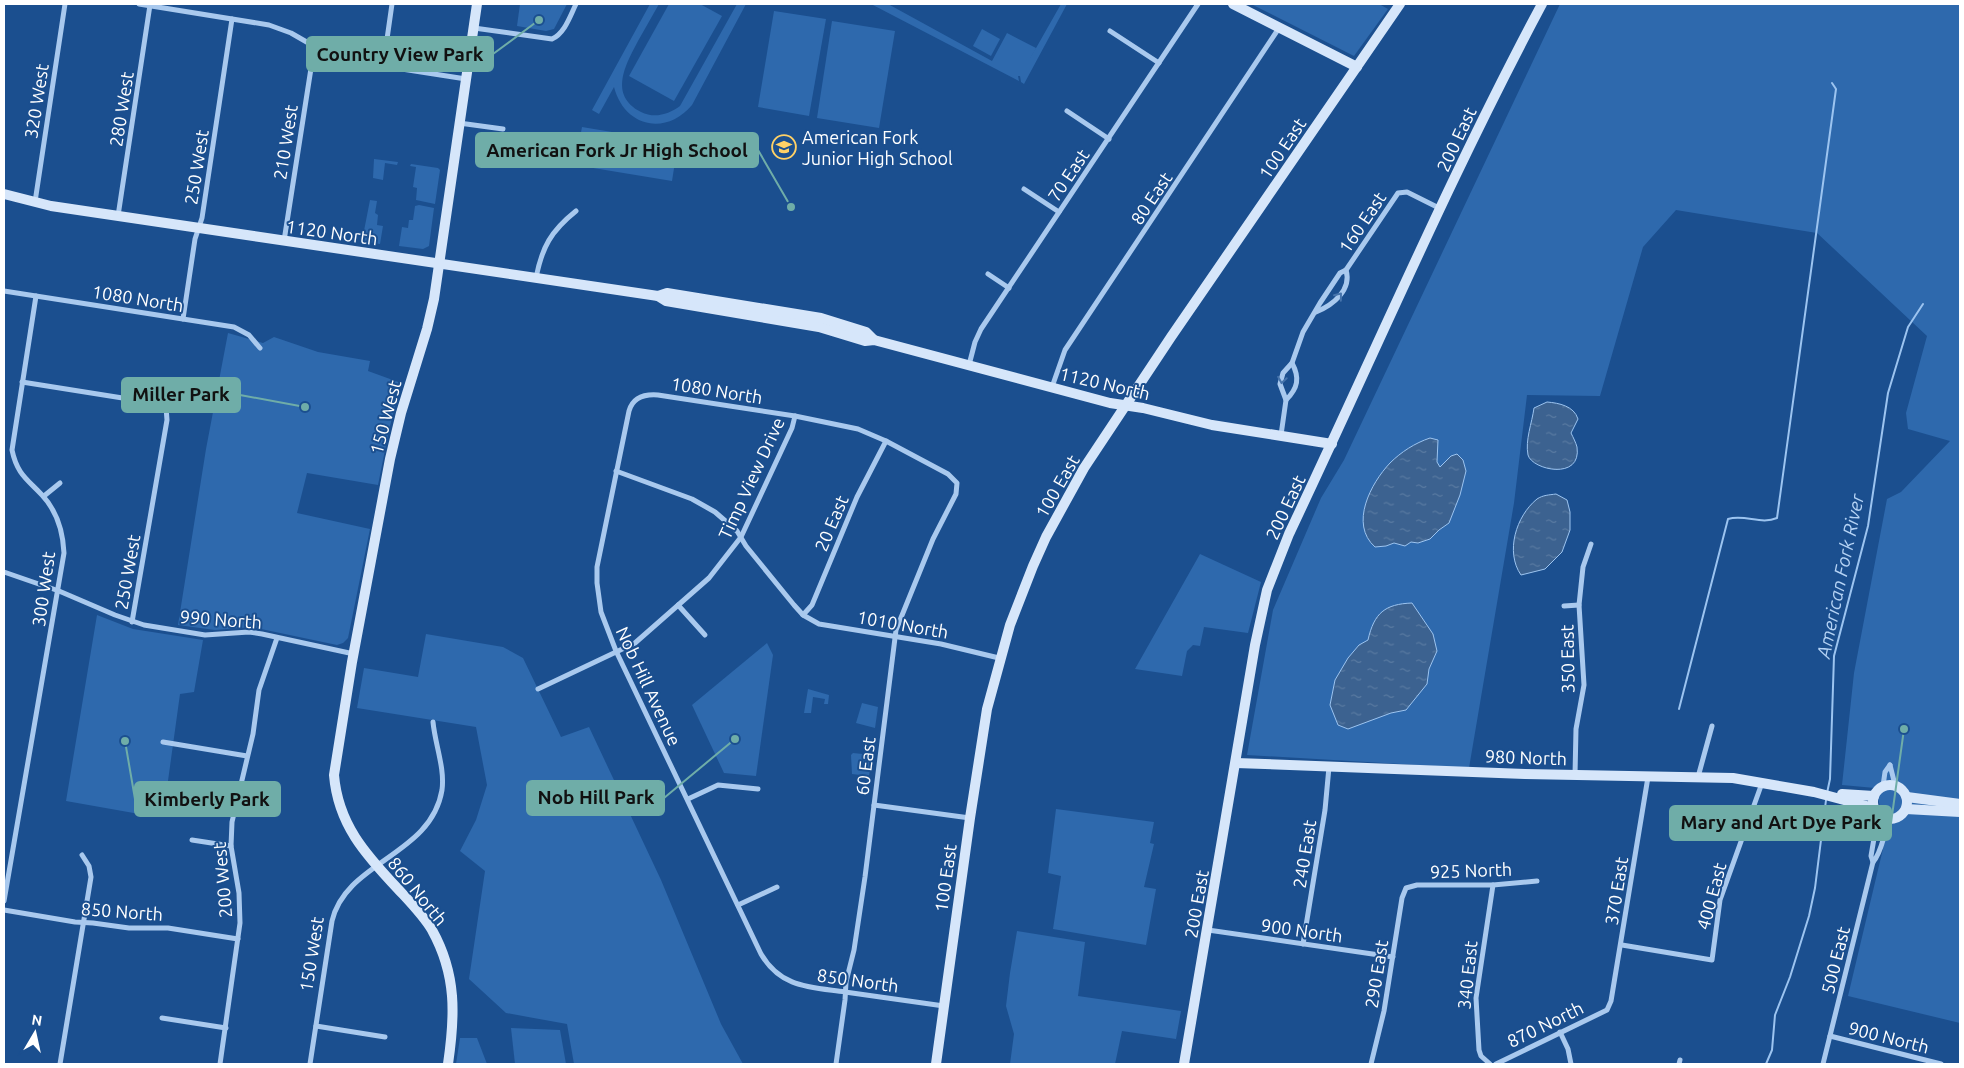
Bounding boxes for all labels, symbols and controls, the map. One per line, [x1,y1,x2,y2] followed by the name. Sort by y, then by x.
[307,37,493,71] callout: Country View Park
[317,43,484,65] text: Country View Park
[20,62,52,140] street label: 320 West
[105,70,137,148] street label: 280 West
[269,103,301,181] street label: 210 West
[1432,104,1480,174] street label: 200 East
[1254,114,1310,182] street label: 100 East
[802,127,953,168] place label: American Fork Junior High School
[180,128,212,206] street label: 250 West
[476,133,758,167] callout: American Fork Jr High School
[771,134,797,160] school or university icon: American Fork Junior High School
[486,139,748,161] text: American Fork Jr High School
[1043,145,1093,205] street label: 70 East
[1126,168,1176,228] street label: 80 East
[1334,188,1390,256] street label: 160 East
[285,216,379,248] street label: 1120 North
[91,281,185,315] street label: 1080 North
[1333,292,1342,301] one-way arrow
[1058,363,1152,403] street label: 1120 North
[670,373,764,407] street label: 1080 North
[1277,377,1288,385] one-way arrow
[122,378,240,412] callout: Miller Park
[366,378,404,456] street label: 150 West
[132,383,230,405] text: Miller Park
[714,414,788,542] street label: Timp View Drive
[1031,451,1083,521] street label: 100 East
[1261,472,1309,542] street label: 200 East
[1812,491,1868,661] water label: American Fork River
[810,492,852,554] street label: 20 East
[111,533,143,611] street label: 250 West
[28,550,58,628] street label: 300 West
[179,606,263,632] street label: 990 North
[856,606,950,642] street label: 1010 North
[613,623,685,749] street label: Nob Hill Avenue
[1556,624,1578,694] street label: 350 East
[852,736,878,796] street label: 60 East
[1485,746,1567,768] street label: 980 North
[527,781,664,815] callout: Nob Hill Park
[135,782,280,816] callout: Kimberly Park
[537,786,655,808] text: Nob Hill Park
[144,788,270,810] text: Kimberly Park
[1670,806,1891,840] callout: Mary and Art Dye Park
[1680,811,1882,833] text: Mary and Art Dye Park
[1289,818,1319,890] street label: 240 East
[209,841,235,919] street label: 200 West
[930,843,960,913] street label: 100 East
[384,853,452,929] street label: 860 North
[1601,855,1631,927] street label: 370 East
[1430,859,1512,881] street label: 925 North
[1692,860,1730,932] street label: 400 East
[1180,868,1212,940] street label: 200 East
[80,898,164,924] street label: 850 North
[1260,914,1344,946] street label: 900 North
[295,915,327,993] street label: 150 West
[1817,924,1853,996] street label: 500 East
[1361,938,1391,1010] street label: 290 East
[1453,940,1481,1010] street label: 340 East
[816,964,900,996] street label: 850 North
[1504,997,1586,1051] street label: 870 North
[10,1008,60,1058] north arrow
[31,1011,43,1029] text: N
[1847,1017,1931,1057] street label: 900 North

